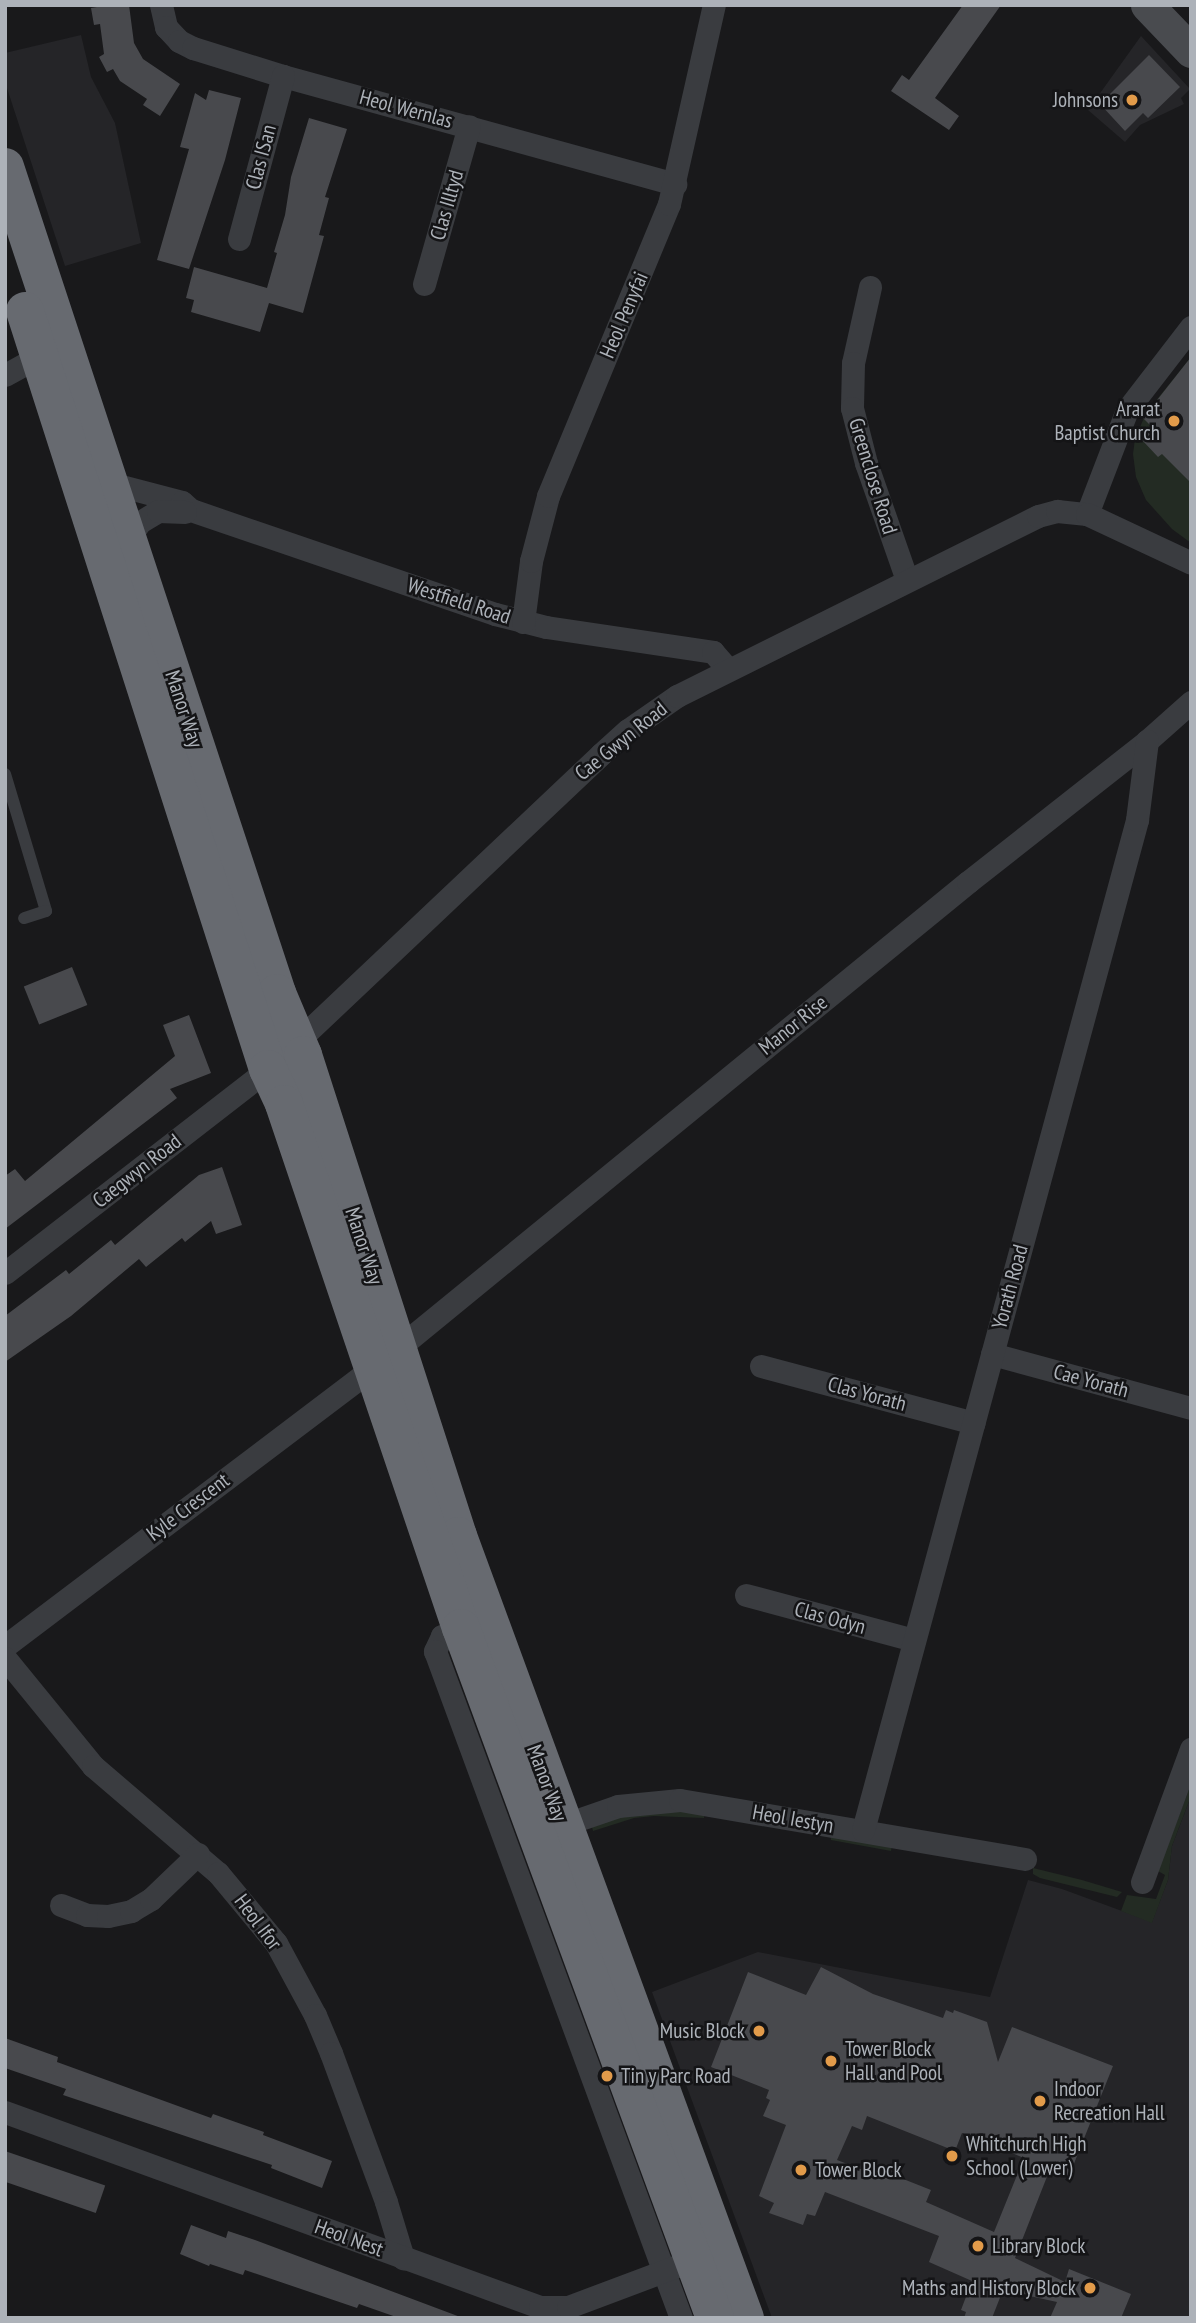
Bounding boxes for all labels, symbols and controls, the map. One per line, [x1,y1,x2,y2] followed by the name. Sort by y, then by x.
[357,84,455,134] street label: Heol Wernlas
[1053,87,1118,113] place label: Johnsons
[1124,92,1140,108] marker: Johnsons
[240,122,282,192] street label: Clas ISan
[425,167,469,243] street label: Clas Illtyd
[595,268,653,362] street label: Heol Penyfai
[1054,396,1160,446] place label: Ararat Baptist Church
[1166,413,1182,429] marker: Ararat Baptist Church
[843,415,903,537] street label: Greenclose Road
[404,572,514,630] street label: Westfield Road
[160,667,208,751] street label: Manor Way
[570,696,672,786] street label: Cae Gwyn Road
[754,990,832,1060] street label: Manor Rise
[88,1129,186,1213] street label: Caegwyn Road
[340,1204,388,1288] street label: Manor Way
[987,1242,1033,1332] street label: Yorath Road
[1050,1359,1132,1403] street label: Cae Yorath
[825,1371,909,1417] street label: Clas Yorath
[142,1468,234,1546] street label: Kyle Crescent
[792,1596,868,1640] street label: Clas Odyn
[521,1741,573,1825] street label: Manor Way
[751,1800,835,1838] street label: Heol Iestyn
[229,1889,287,1955] street label: Heol Ifor
[659,2018,745,2044] place label: Music Block
[751,2023,767,2039] marker: Music Block
[845,2036,942,2086] place label: Tower Block Hall and Pool
[823,2053,839,2069] marker: Tower Block Hall and Pool
[621,2063,732,2089] place label: Tin y Parc Road
[599,2068,615,2084] marker: Tin y Parc Road
[1054,2076,1165,2126] place label: Indoor Recreation Hall
[1032,2093,1048,2109] marker: Indoor Recreation Hall
[966,2131,1086,2181] place label: Whitchurch High School (Lower)
[944,2148,960,2164] marker: Whitchurch High School (Lower)
[815,2157,902,2183] place label: Tower Block
[793,2162,809,2178] marker: Tower Block
[311,2214,387,2262] street label: Heol Nest
[992,2233,1086,2259] place label: Library Block
[970,2238,986,2254] marker: Library Block
[901,2275,1076,2301] place label: Maths and History Block
[1082,2280,1098,2296] marker: Maths and History Block

